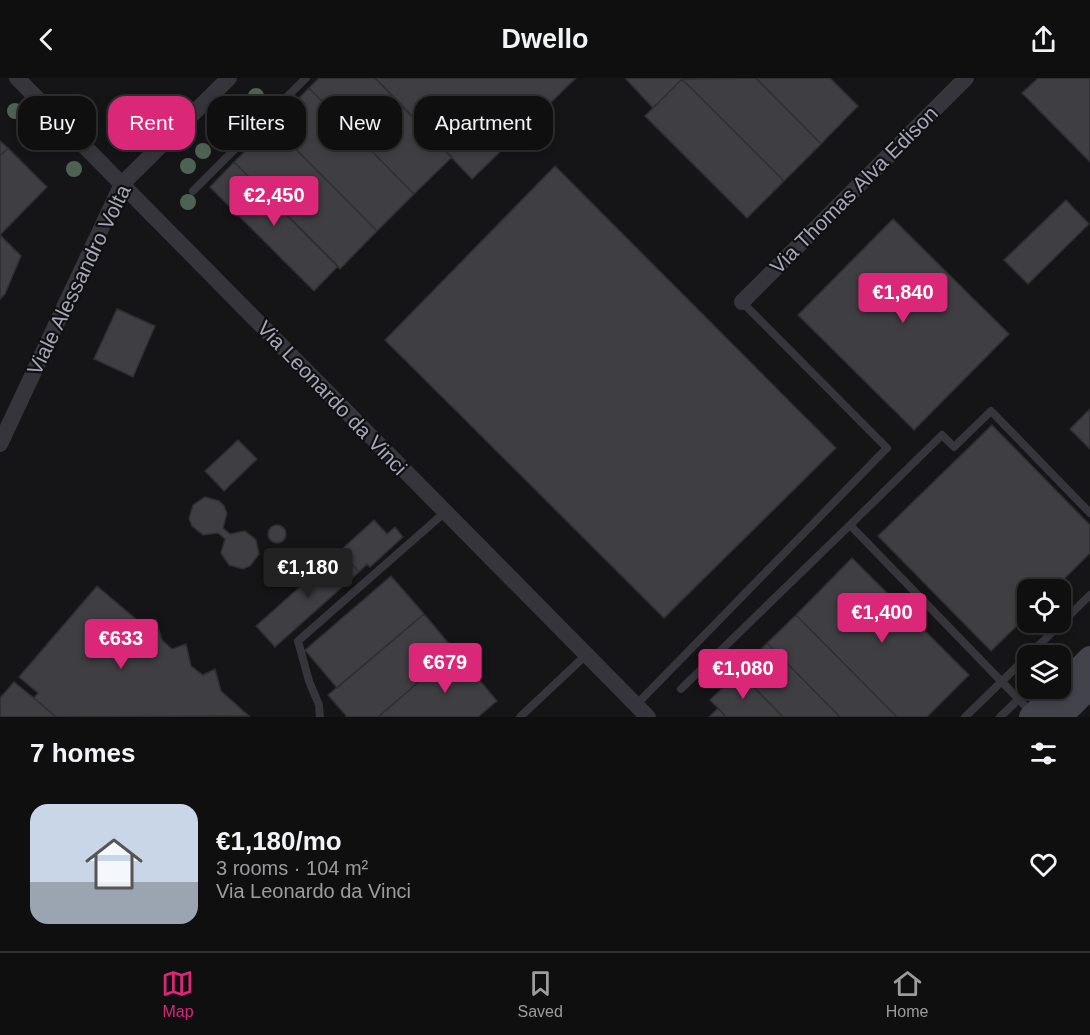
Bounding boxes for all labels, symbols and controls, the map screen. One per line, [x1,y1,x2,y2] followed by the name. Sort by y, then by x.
[30,23,63,56] icon: back
[1027,23,1060,56] icon: share
[501,24,589,54] text: Dwello
[18,96,96,150] chip: Buy
[108,96,195,150] chip: Rent
[207,96,306,150] chip: Filters
[318,96,402,150] chip: New
[414,96,553,150] chip: Apartment
[765,101,942,278] street label: Via Thomas Alva Edison
[225,176,323,227] pin: €2,450
[22,181,135,379] street label: Viale Alessandro Volta
[243,184,305,206] text: €2,450
[854,273,952,324] pin: €1,840
[872,281,934,303] text: €1,840
[253,316,412,479] street label: Via Leonardo da Vinci
[259,548,357,599] pin: €1,180
[277,556,339,578] text: €1,180
[1017,579,1071,699] map controls
[1017,579,1071,633] button: locate
[833,593,931,644] pin: €1,400
[851,601,913,623] text: €1,400
[85,619,157,670] pin: €633
[99,627,143,649] text: €633
[409,643,481,694] pin: €679
[1017,645,1071,699] button: layers
[694,649,792,700] pin: €1,080
[423,651,467,673] text: €679
[712,657,774,679] text: €1,080
[1027,737,1060,770] icon: filters
[30,738,136,768] text: 7 homes
[216,826,342,856] text: €1,180/mo
[78,828,150,900] icon: home
[1027,848,1060,881] icon: heart
[216,857,368,879] text: 3 rooms · 104 m²
[216,880,411,902] text: Via Leonardo da Vinci
[161,967,194,1021] tab: Map
[517,967,563,1021] tab: Saved
[886,967,928,1021] tab: Home

